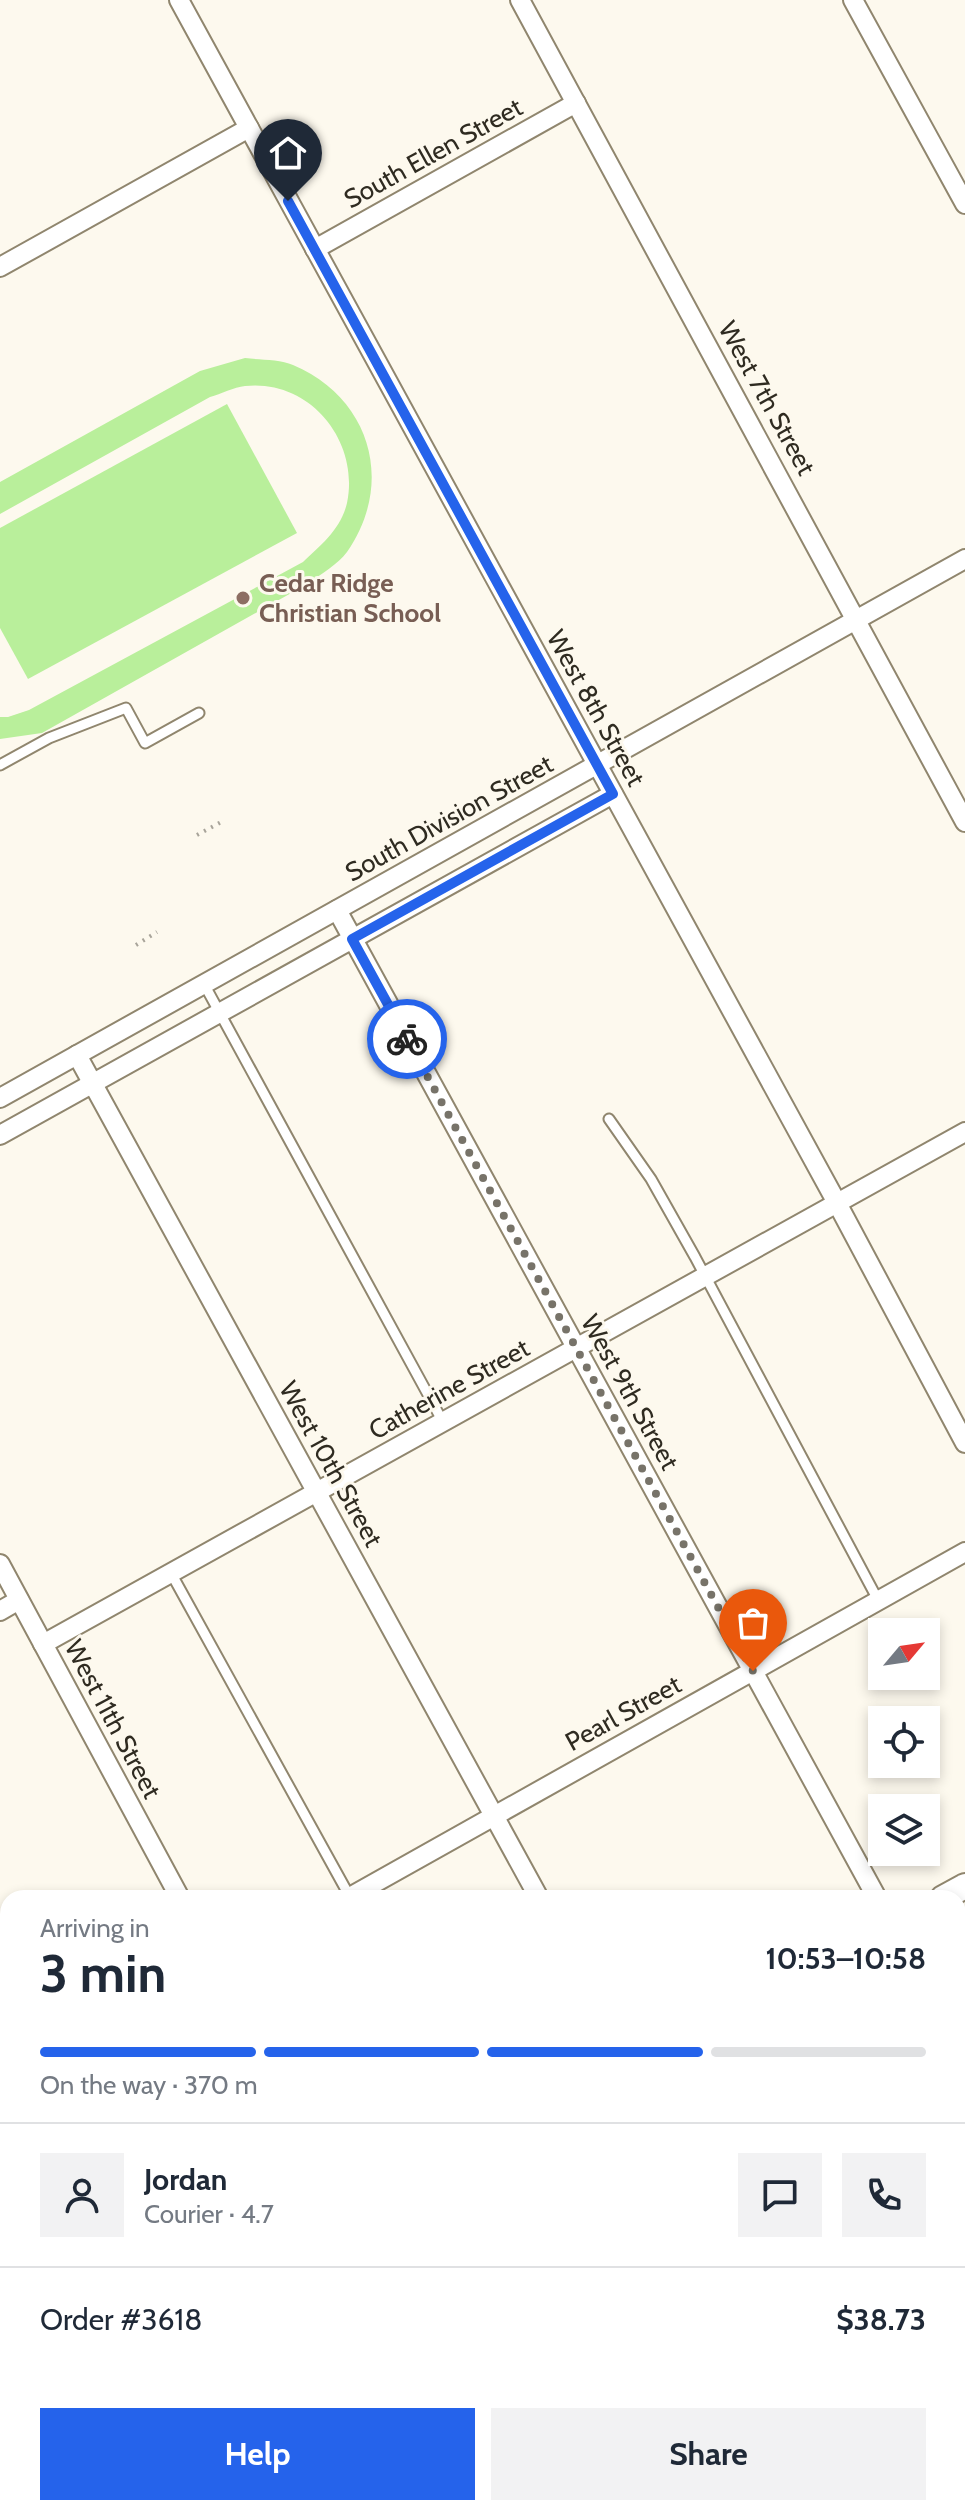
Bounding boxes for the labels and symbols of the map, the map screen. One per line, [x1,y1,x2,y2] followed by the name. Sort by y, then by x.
[338,91,528,215] street label: South Ellen Street
[254,119,322,201] pin
[712,316,823,481] street label: West 7th Street
[259,567,441,629] place label: Cedar Ridge Christian School
[234,589,252,607] marker: Cedar Ridge Christian School
[540,624,652,792] street label: West 8th Street
[340,748,558,888] street label: South Division Street
[367,999,447,1079] courier
[574,1309,686,1475] street label: West 9th Street
[363,1332,535,1446] street label: Catherine Street
[272,1376,390,1553] street label: West 10th Street
[719,1589,787,1671] pin
[868,1618,940,1690] north arrow
[58,1634,168,1804] street label: West 11th Street
[560,1668,687,1758] street label: Pearl Street

